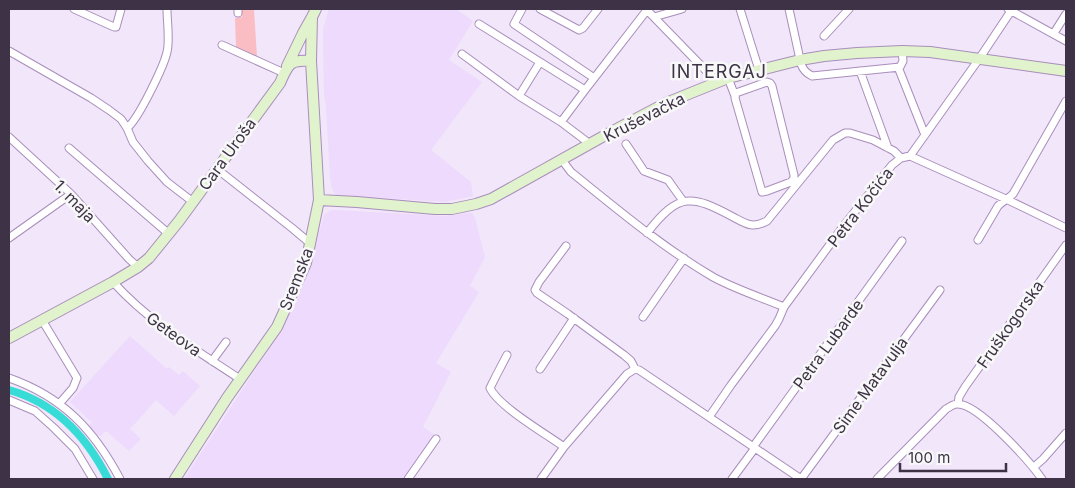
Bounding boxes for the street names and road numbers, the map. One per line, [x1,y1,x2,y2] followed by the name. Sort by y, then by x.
[600,88,688,146] street label: Kruševačka
[194,114,260,194] street label: Cara Uroša
[823,163,897,251] street label: Petra Kočića
[50,176,100,226] street label: 1. maja
[275,245,317,313] street label: Sremska
[972,276,1048,372] street label: Fruškogorska
[789,295,867,393] street label: Petra Lubarde
[143,307,205,361] street label: Geteova
[828,333,912,437] street label: Sime Matavulja

